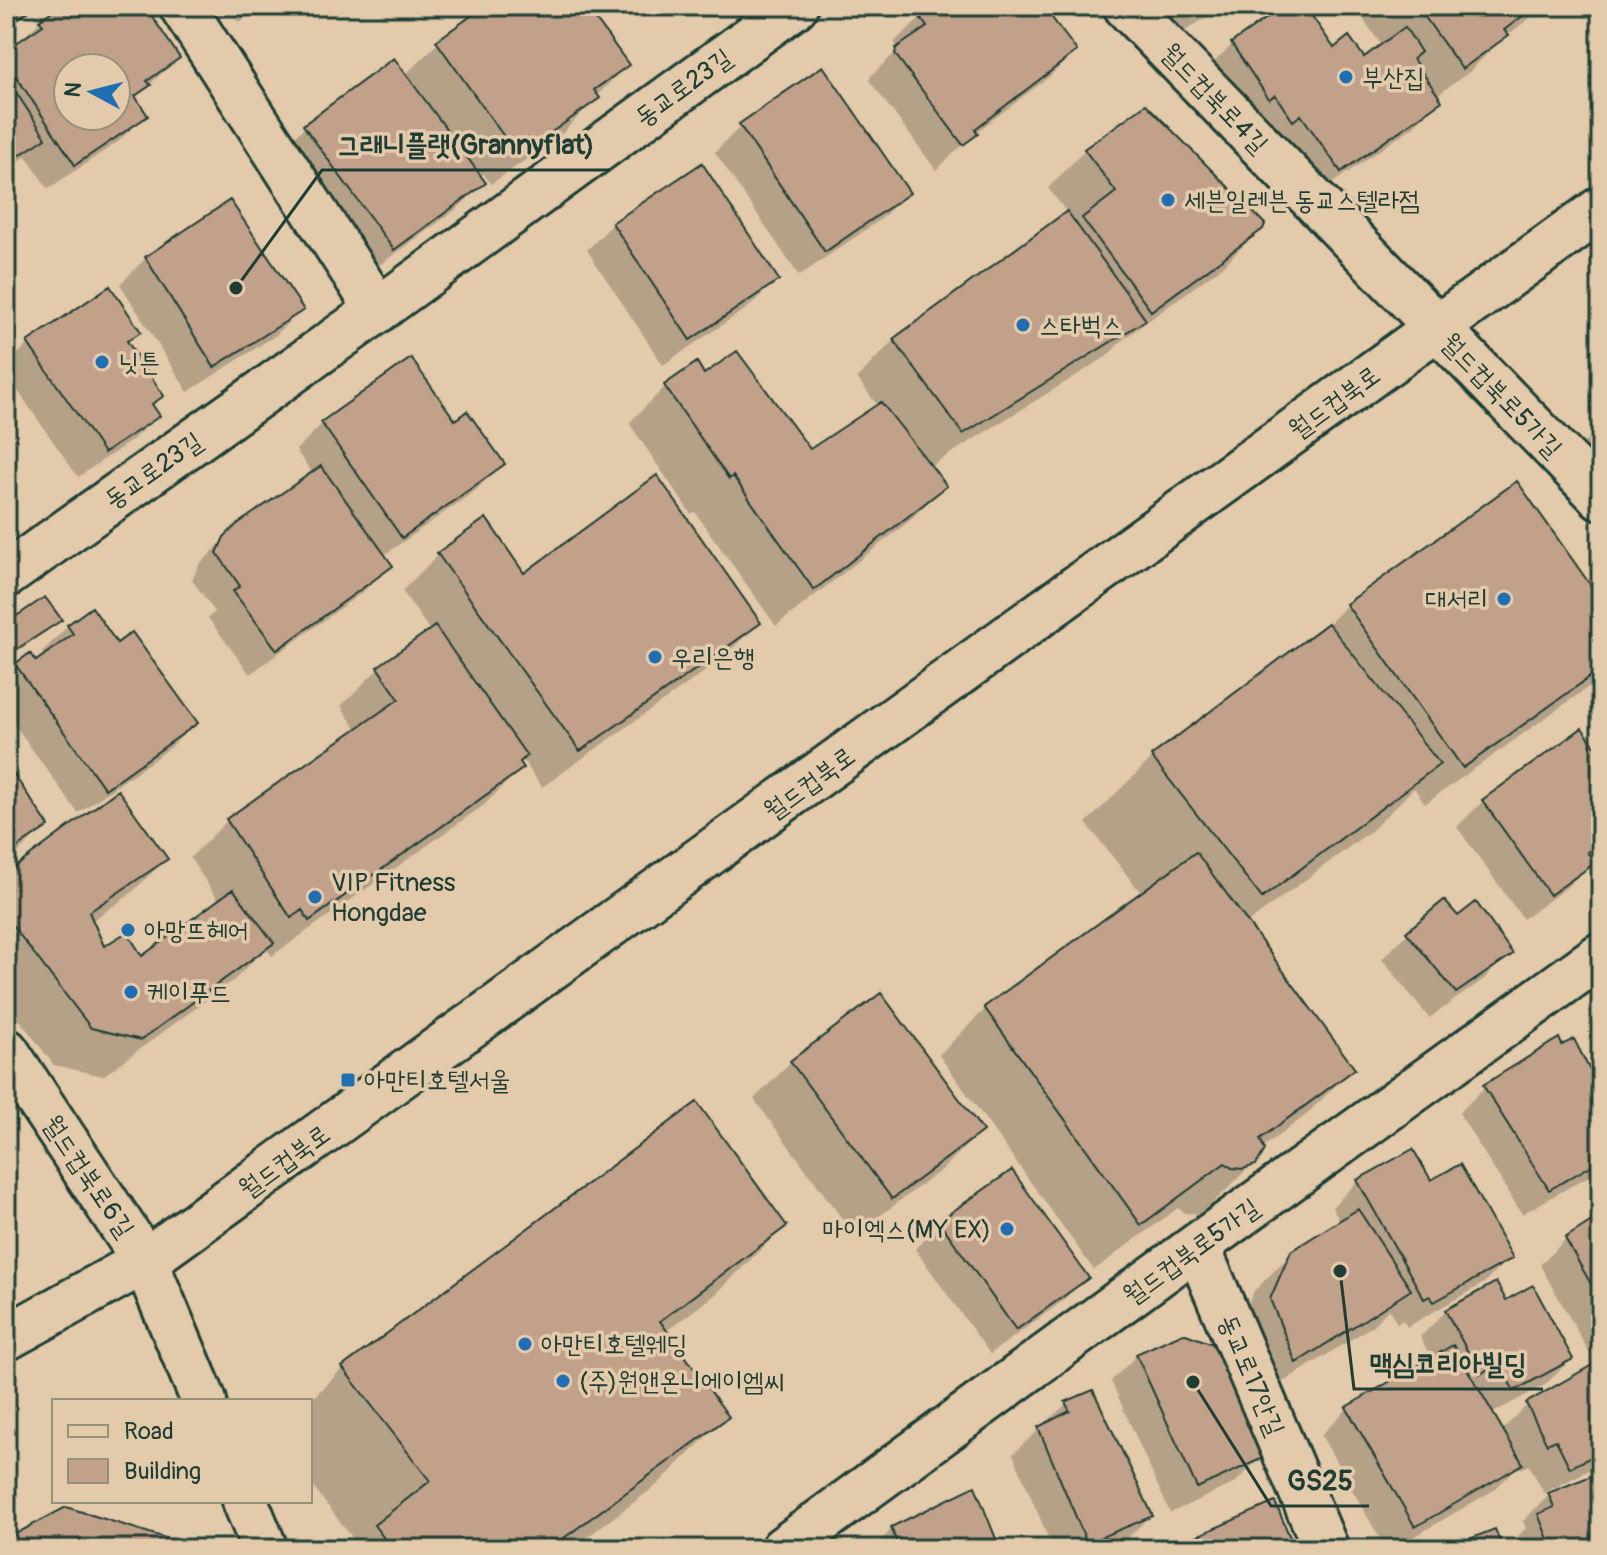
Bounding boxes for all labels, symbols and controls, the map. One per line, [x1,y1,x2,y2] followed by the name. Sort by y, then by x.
[1154,37,1275,160] street label: 월드컵북로4길
[629,42,738,134] street label: 동교로23길
[52,52,132,132] north arrow
[1362,62,1425,94] place label: 부산집
[1337,68,1355,86] marker: 부산집
[58,80,88,99] text: N
[322,118,610,170] callout: 그래니플랫(Grannyflat)
[338,128,594,163] text: 그래니플랫(Grannyflat)
[1184,185,1420,217] place label: 세븐일레븐 동교스텔라점
[1159,191,1177,209] marker: 세븐일레븐 동교스텔라점
[1039,310,1123,342] place label: 스타벅스
[1014,316,1032,334] marker: 스타벅스
[1434,327,1569,465] street label: 월드컵북로5가길
[118,347,160,379] place label: 닛튼
[93,353,111,371] marker: 닛튼
[1283,359,1386,446] street label: 월드컵북로
[99,426,209,516] street label: 동교로23길
[1425,584,1488,616] place label: 대서리
[1495,590,1513,608] marker: 대서리
[671,642,755,674] place label: 우리은행
[646,648,664,666] marker: 우리은행
[758,740,861,827] street label: 월드컵북로
[331,867,456,929] place label: VIP Fitness Hongdae
[306,888,324,906] marker: VIP Fitness Hongdae
[144,915,249,947] place label: 아망뜨헤어
[119,921,137,939] marker: 아망뜨헤어
[147,977,231,1009] place label: 케이푸드
[122,983,140,1001] marker: 케이푸드
[364,1065,510,1097] place label: 아만티호텔서울
[339,1071,357,1089] marker: 아만티호텔서울
[36,1109,141,1244] street label: 월드컵북로6길
[233,1118,336,1205] street label: 월드컵북로
[1117,1192,1266,1312] street label: 월드컵북로5가길
[822,1214,991,1246] place label: 마이엑스(MY EX)
[998,1220,1016,1238] marker: 마이엑스(MY EX)
[1211,1310,1291,1441] street label: 동교로17안길
[541,1329,687,1361] place label: 아만티호텔웨딩
[516,1335,534,1353] marker: 아만티호텔웨딩
[1354,1337,1543,1389] callout: 맥심코리아빌딩
[1369,1347,1527,1382] text: 맥심코리아빌딩
[579,1366,785,1398] place label: (주)원앤온니에이엠씨
[554,1372,572,1390] marker: (주)원앤온니에이엠씨
[52,1399,312,1503] legend
[124,1417,174,1446] text: Road
[1271,1454,1369,1506] callout: GS25
[124,1457,201,1486] text: Building
[1287,1464,1353,1499] text: GS25

